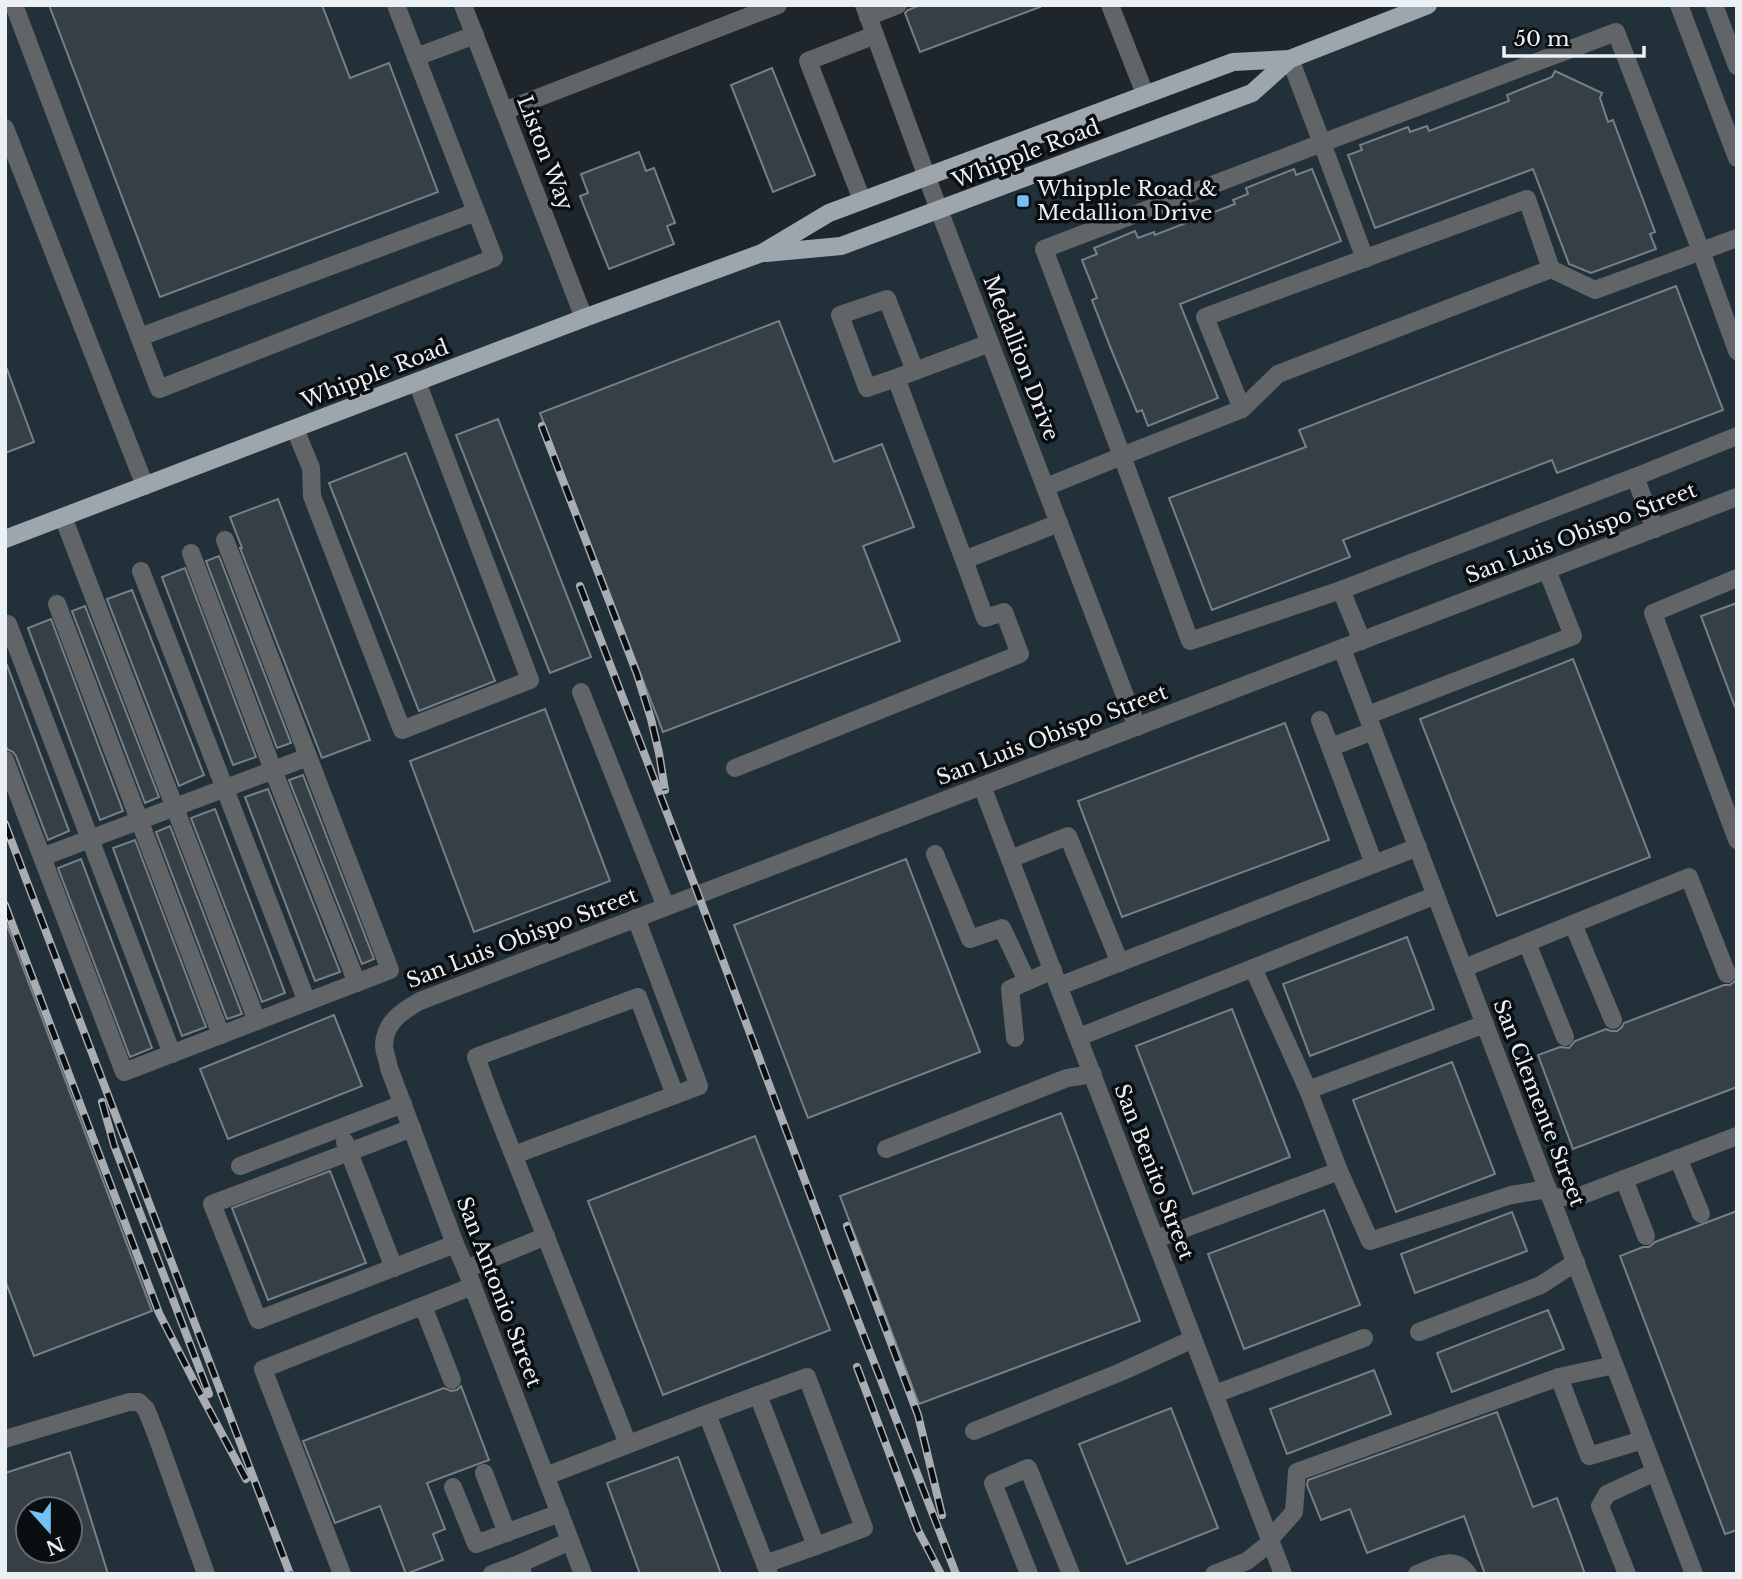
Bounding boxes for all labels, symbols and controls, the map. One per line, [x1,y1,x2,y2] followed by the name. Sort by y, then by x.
[1504,14,1644,58] scale bar
[1514,26,1570,52] text: 50 m
[511,92,579,215] street label: Liston Way
[948,114,1103,194] street label: Whipple Road
[1036,176,1217,226] place label: Whipple Road & Medallion Drive
[1015,193,1031,209] marker: Whipple Road & Medallion Drive
[977,272,1065,444] street label: Medallion Drive
[297,334,452,414] street label: Whipple Road
[1462,477,1700,589] street label: San Luis Obispo Street
[933,679,1171,791] street label: San Luis Obispo Street
[403,882,641,994] street label: San Luis Obispo Street
[1488,996,1591,1210] street label: San Clemente Street
[1108,1080,1200,1264] street label: San Benito Street
[451,1193,547,1391] street label: San Antonio Street
[14,1495,84,1565] north arrow
[42,1531,67,1559] text: N

